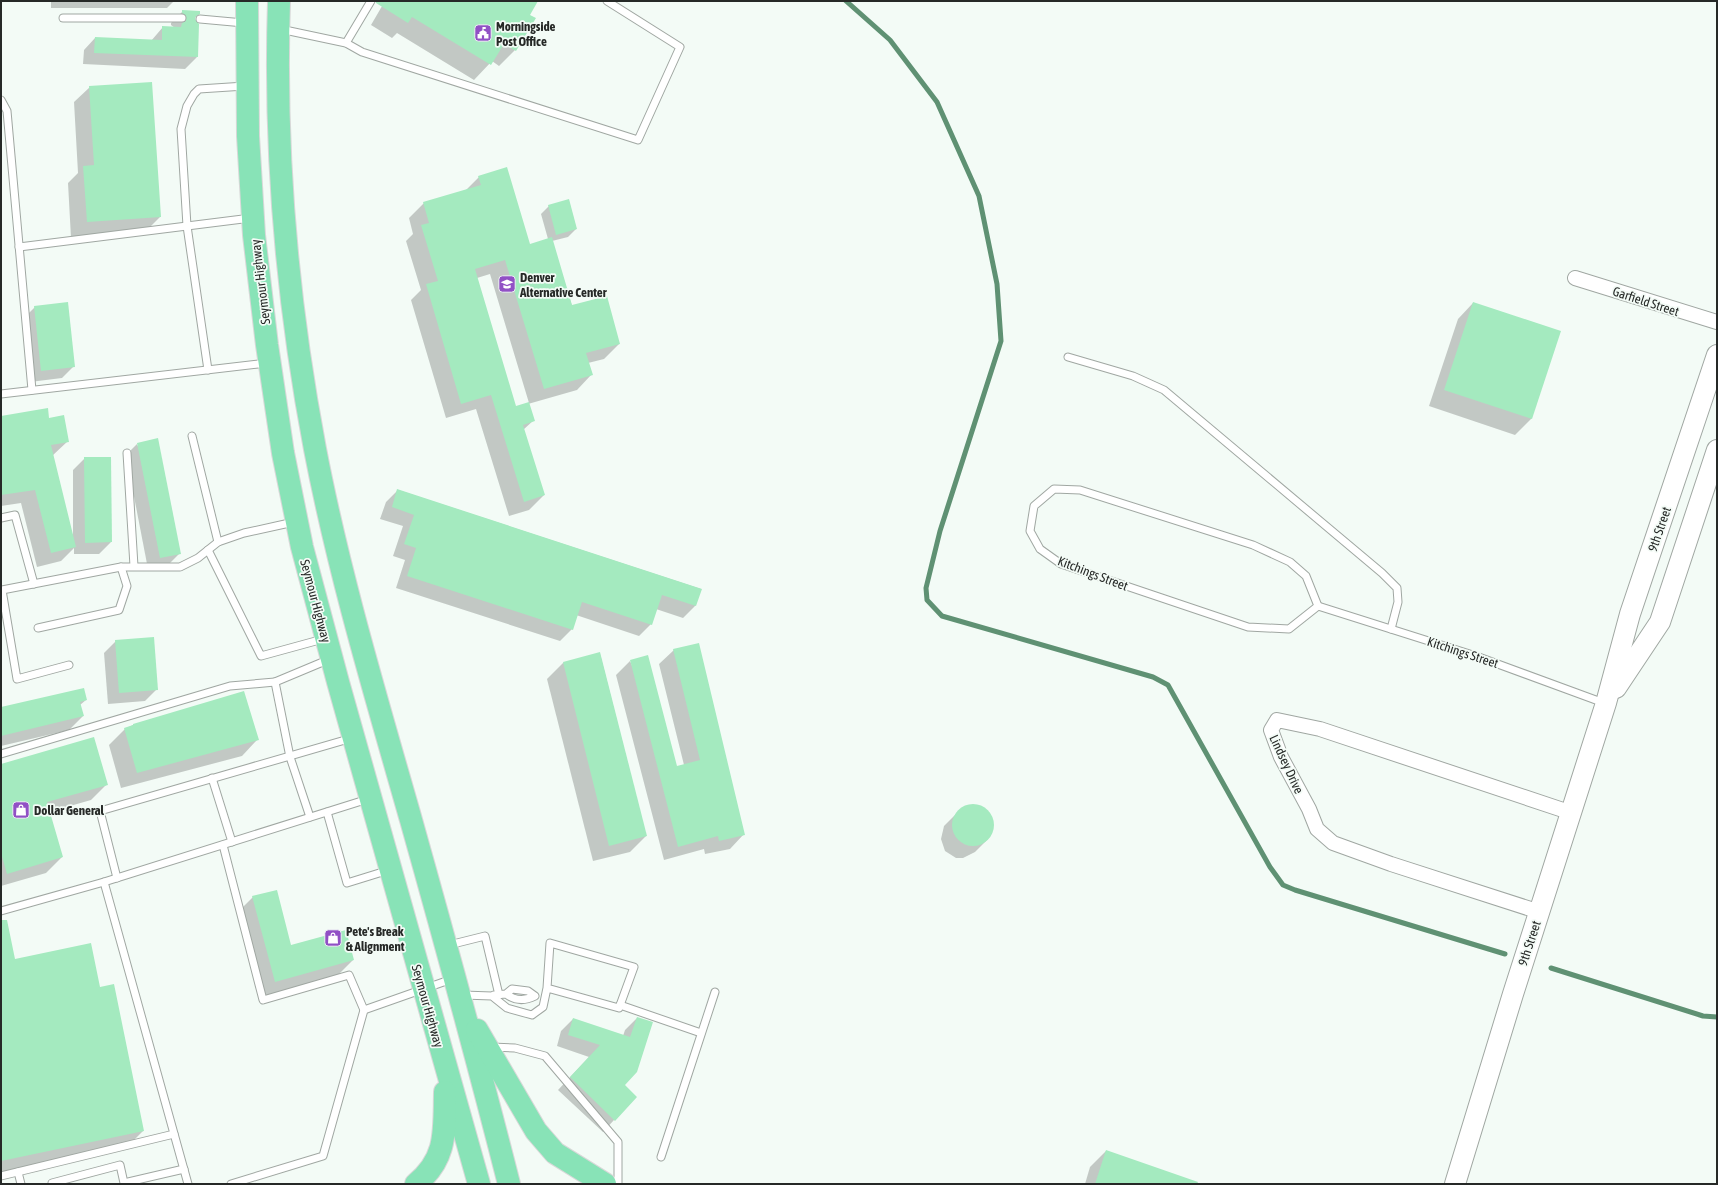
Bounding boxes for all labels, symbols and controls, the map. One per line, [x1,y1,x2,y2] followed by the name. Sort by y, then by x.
[496,19,556,49] place label: Morningside Post Office
[473,23,493,43] public building icon: Morningside Post Office
[248,238,273,325] street label: Seymour Highway
[519,270,608,300] place label: Denver Alternative Center
[497,274,517,294] school or university icon: Denver Alternative Center
[1611,284,1681,319] street label: Garfield Street
[1645,505,1674,554] street label: 9th Street
[1056,553,1130,594] street label: Kitchings Street
[297,558,334,645] street label: Seymour Highway
[1425,634,1501,671] street label: Kitchings Street
[1266,732,1307,796] street label: Lindsey Drive
[11,800,31,820] shop icon: Dollar General
[34,803,105,818] place label: Dollar General
[1515,919,1544,968] street label: 9th Street
[346,924,405,954] place label: Pete's Break & Alignment
[323,928,343,948] shop icon: Pete's Break & Alignment
[409,963,447,1050] street label: Seymour Highway

